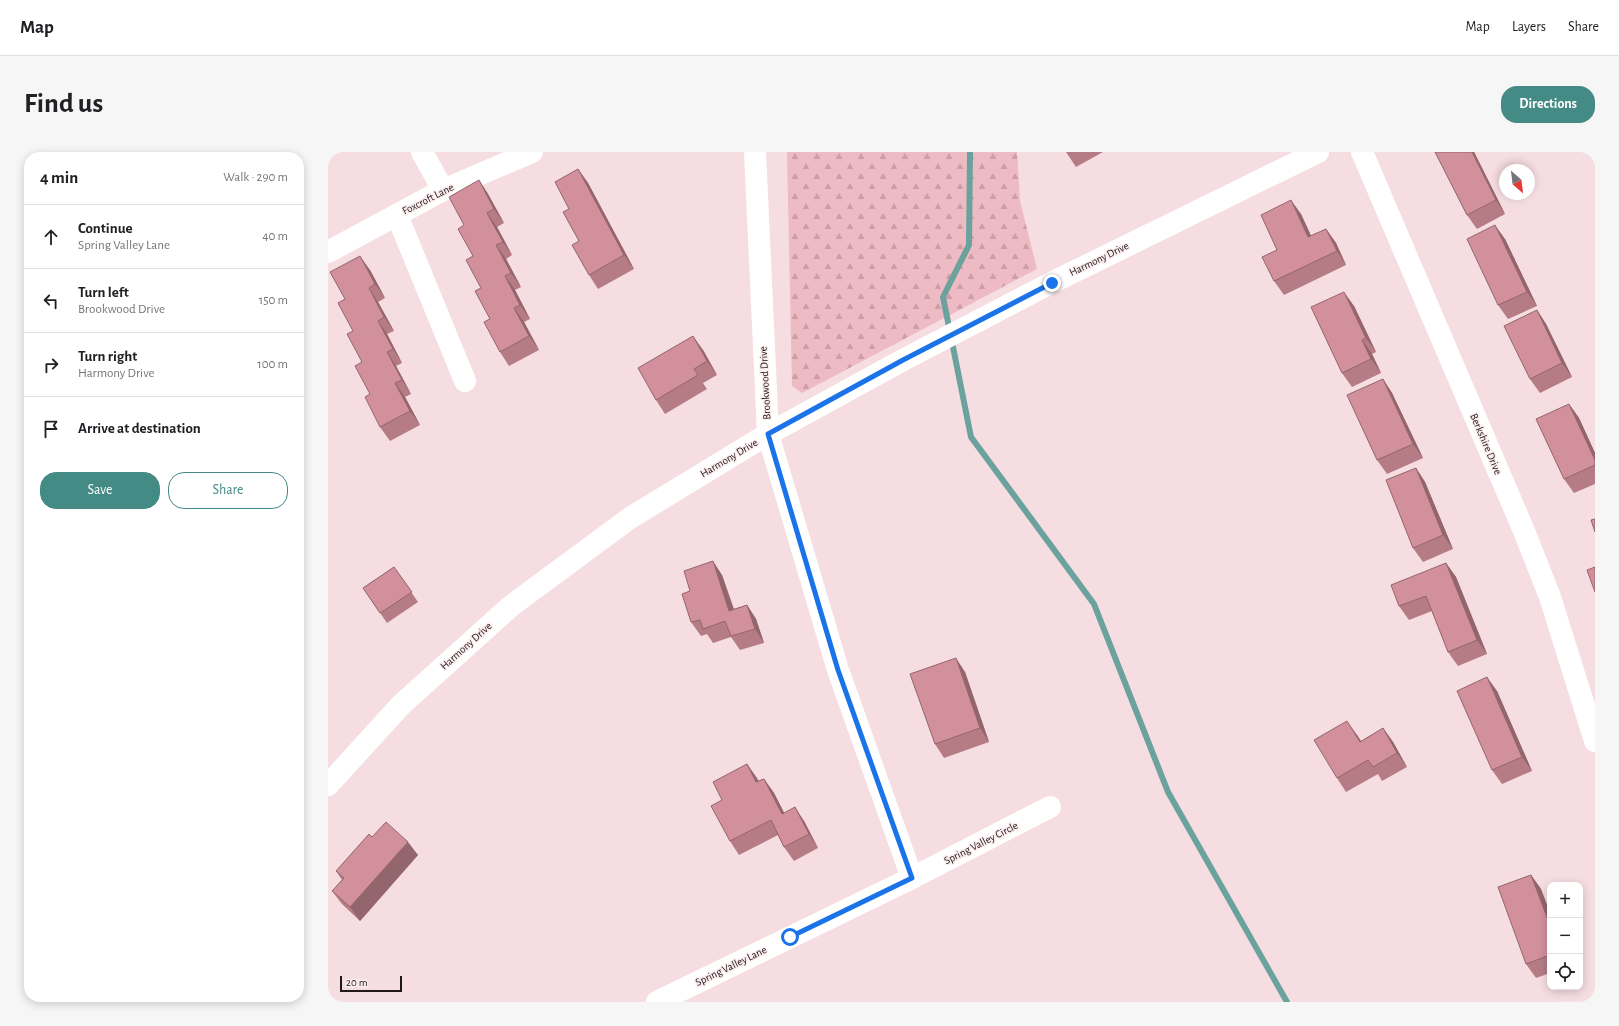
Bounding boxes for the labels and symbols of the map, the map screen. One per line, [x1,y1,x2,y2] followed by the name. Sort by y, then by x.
[1499,164,1535,200] north arrow
[400,181,456,217] street label: Foxcroft Lane
[1067,240,1131,278] street label: Harmony Drive
[1043,274,1061,292] route end
[758,346,772,420] street label: Brookwood Drive
[1468,412,1504,476] street label: Berkshire Drive
[698,437,760,479] street label: Harmony Drive
[438,620,494,672] street label: Harmony Drive
[942,820,1020,866] street label: Spring Valley Circle
[781,928,799,946] route start
[694,944,768,988] street label: Spring Valley Lane
[340,974,402,993] scale bar

